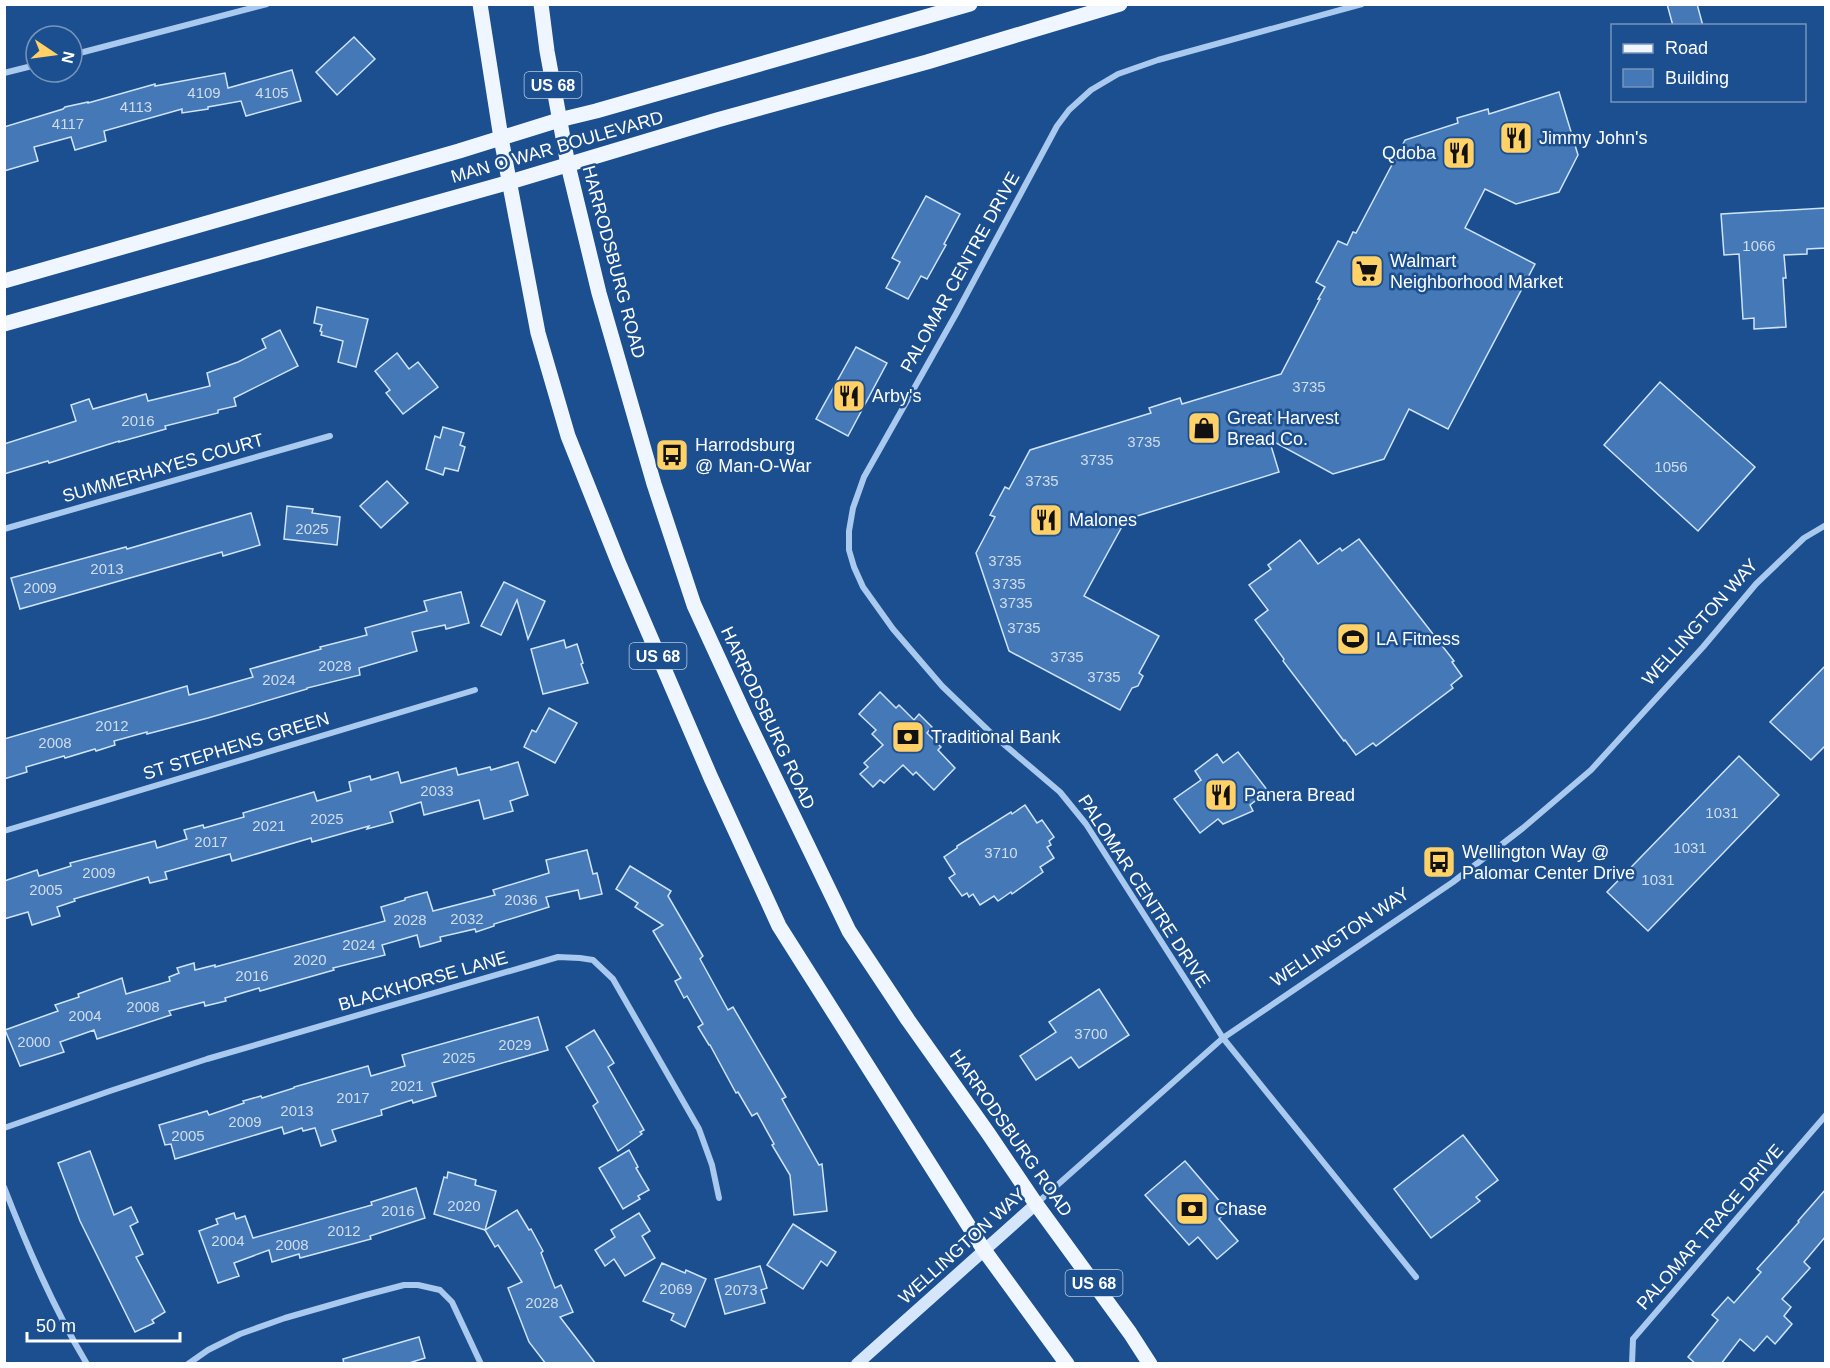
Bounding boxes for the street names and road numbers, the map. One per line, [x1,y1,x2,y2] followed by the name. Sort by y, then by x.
[524,72,582,98] road number: US 68
[448,107,666,187] street label: MAN O WAR BOULEVARD
[579,163,649,361] street label: HARRODSBURG ROAD
[897,168,1023,376] street label: PALOMAR CENTRE DRIVE
[60,430,266,506] street label: SUMMERHAYES COURT
[1638,555,1762,689] street label: WELLINGTON WAY
[717,624,819,812] street label: HARRODSBURG ROAD
[630,643,686,669] road number: US 68
[140,708,332,784] street label: ST STEPHENS GREEN
[1074,791,1214,991] street label: PALOMAR CENTRE DRIVE
[1267,883,1413,991] street label: WELLINGTON WAY
[336,947,510,1015] street label: BLACKHORSE LANE
[946,1046,1076,1220] street label: HARRODSBURG ROAD
[1633,1140,1787,1314] street label: PALOMAR TRACE DRIVE
[895,1184,1029,1308] street label: WELLINGTON WAY
[1066,1270,1122,1296] road number: US 68

